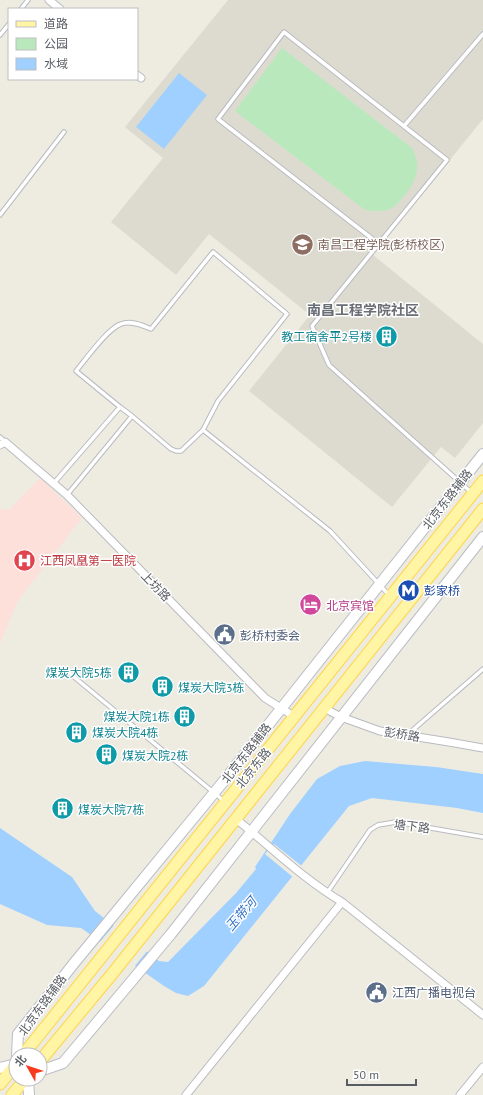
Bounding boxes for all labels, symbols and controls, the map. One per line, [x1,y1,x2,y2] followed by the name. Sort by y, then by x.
[8,8,138,80] legend
[44,16,68,31] text: 道路
[44,36,68,51] text: 公园
[44,56,68,71] text: 水域
[289,231,315,257] school or university icon: 南昌工程学院(彭桥校区)
[318,237,445,252] place label: 南昌工程学院(彭桥校区)
[307,301,419,319] district label: 南昌工程学院社区
[374,323,400,349] building icon: 教工宿舍平2号楼
[281,329,372,344] place label: 教工宿舍平2号楼
[419,466,475,532] street label: 北京东路辅路
[12,547,38,573] hospital icon: 江西凤凰第一医院
[40,553,136,568] place label: 江西凤凰第一医院
[138,568,174,604] street label: 上坊路
[396,577,422,603] metro station icon: 彭家桥
[424,583,460,598] place label: 彭家桥
[298,592,324,618] hotel icon: 北京宾馆
[326,598,374,613] place label: 北京宾馆
[211,622,237,648] public building icon: 彭桥村委会
[240,628,300,643] place label: 彭桥村委会
[115,659,141,685] building icon: 煤炭大院5栋
[45,665,112,680] place label: 煤炭大院5栋
[150,674,176,700] building icon: 煤炭大院3栋
[178,680,245,695] place label: 煤炭大院3栋
[172,703,198,729] building icon: 煤炭大院1栋
[103,709,170,724] place label: 煤炭大院1栋
[64,719,90,745] building icon: 煤炭大院4栋
[218,720,274,786] street label: 北京东路辅路
[383,724,421,744] street label: 彭桥路
[92,725,159,740] place label: 煤炭大院4栋
[93,742,119,768] building icon: 煤炭大院2栋
[232,745,274,791] street label: 北京东路
[122,748,189,763] place label: 煤炭大院2栋
[50,796,76,822] building icon: 煤炭大院7栋
[78,802,145,817] place label: 煤炭大院7栋
[393,816,431,836] street label: 塘下路
[222,891,262,934] water label: 玉带河
[15,971,69,1039] street label: 北京东路辅路
[363,979,389,1005] public building icon: 江西广播电视台
[392,985,476,1000] place label: 江西广播电视台
[8,1047,48,1087] north arrow
[11,1052,29,1069] text: 北
[347,1061,416,1087] scale bar
[353,1067,379,1082] text: 50 m

